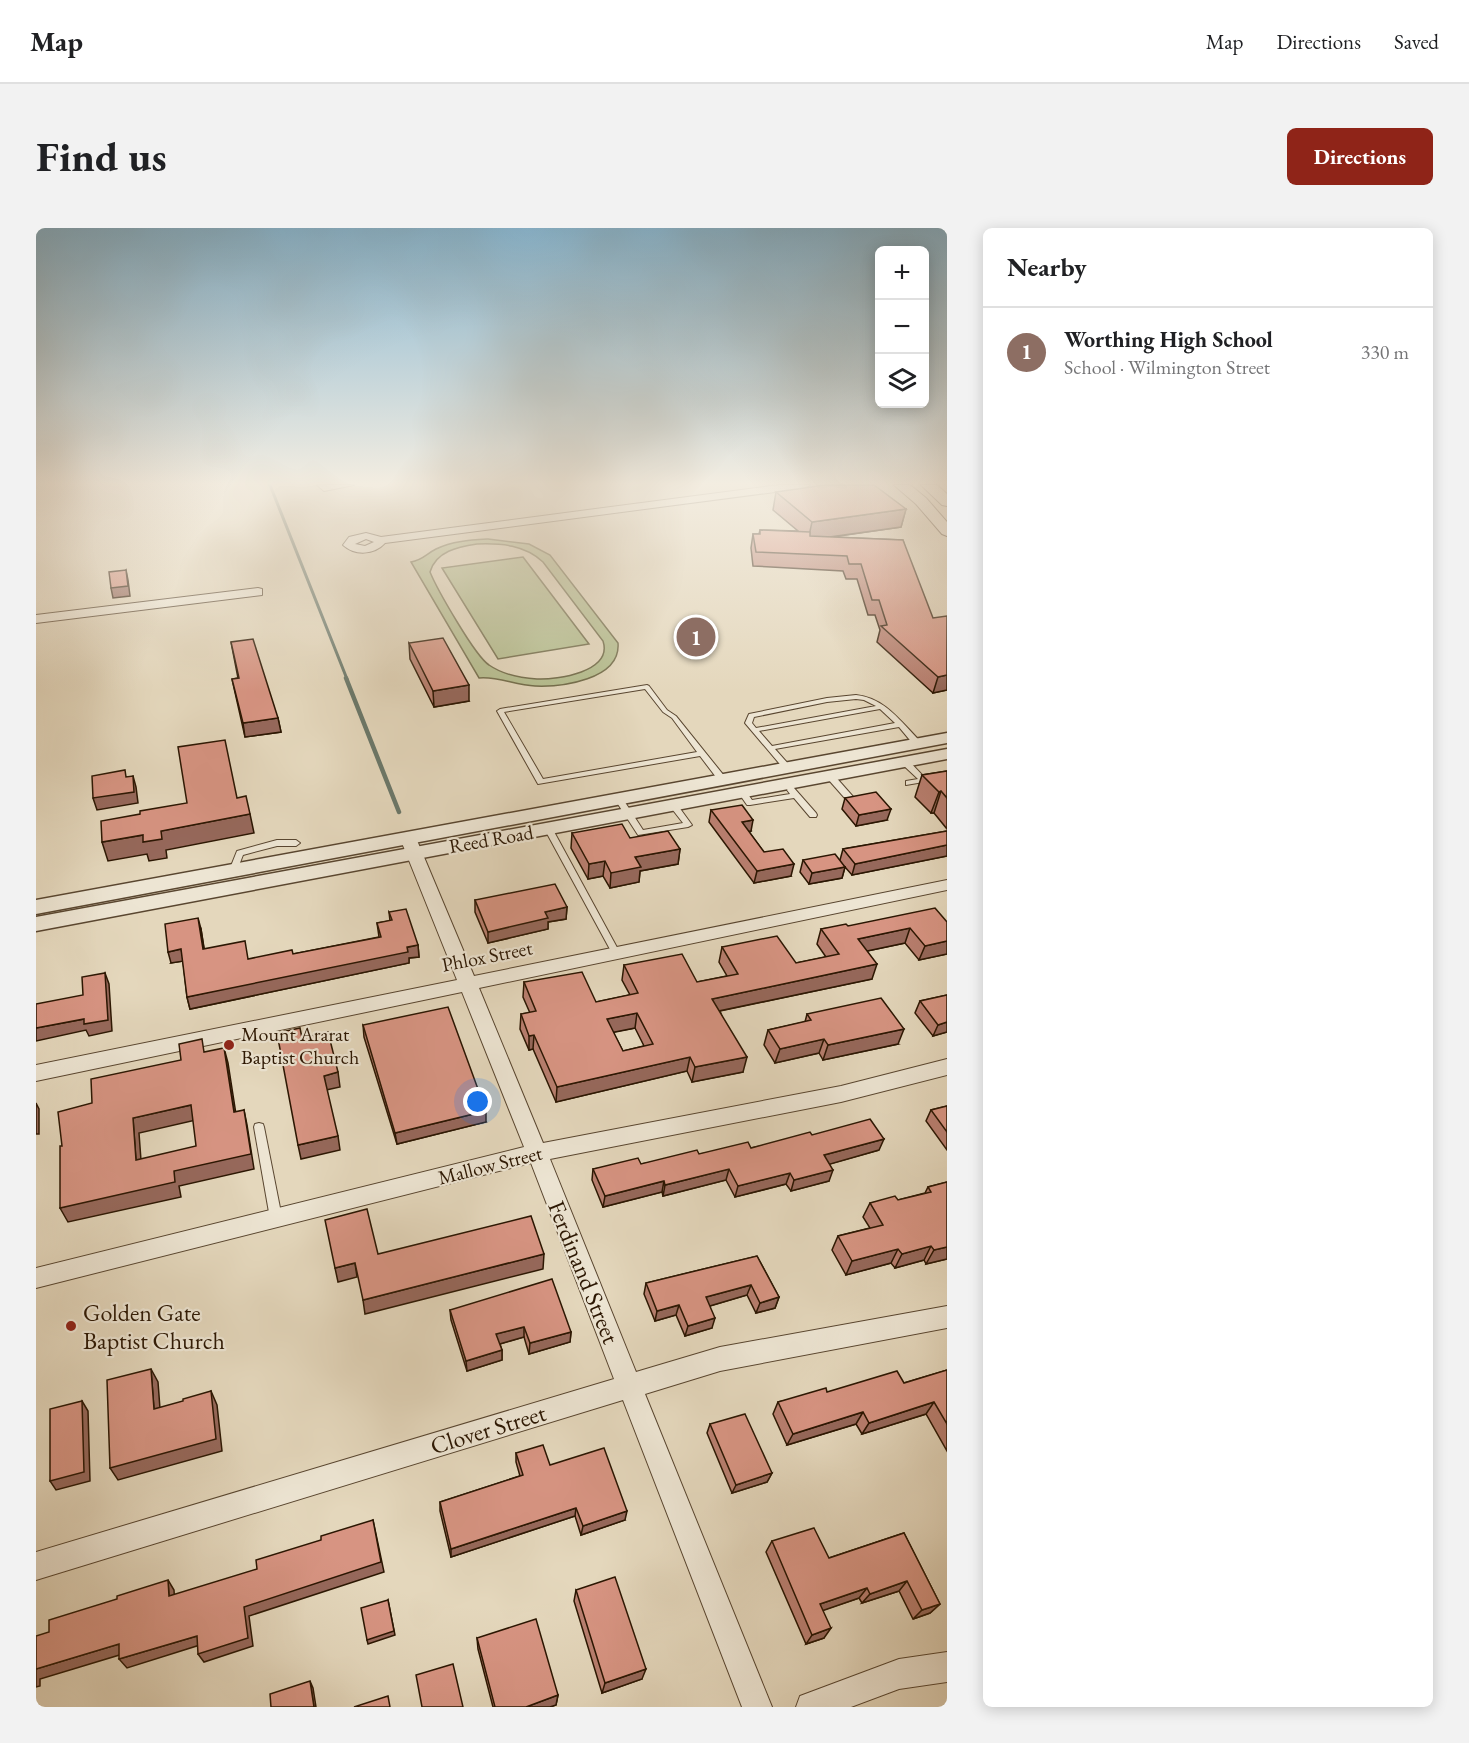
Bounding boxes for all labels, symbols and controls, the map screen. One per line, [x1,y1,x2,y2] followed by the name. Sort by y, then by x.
[30,23,83,59] text: Map
[1206,28,1243,55] text: Map
[1276,28,1361,55] text: Directions
[1394,28,1439,55] text: Saved
[1287,128,1433,185] button: Directions
[36,129,167,184] text: Find us
[875,246,929,408] map controls
[875,246,929,300] button: +
[1007,250,1087,284] text: Nearby
[875,300,929,354] button: −
[1064,325,1273,354] text: Worthing High School
[1021,339,1032,365] text: 1
[1361,339,1409,365] text: 330 m
[875,354,929,408] button: layers
[1064,354,1270,380] text: School · Wilmington Street
[676,614,716,660] pin: 1
[447,819,536,859] street label: Reed Road
[439,934,535,978] street label: Phlox Street
[241,1021,359,1070] place label: Mount Ararat Baptist Church
[222,1038,236,1052] marker: Mount Ararat Baptist Church
[463,1087,492,1116] your location
[435,1139,545,1190] street label: Mallow Street
[541,1196,627,1348] street label: Ferdinand Street
[83,1297,225,1356] place label: Golden Gate Baptist Church
[64,1319,78,1333] marker: Golden Gate Baptist Church
[427,1397,550,1461] street label: Clover Street

